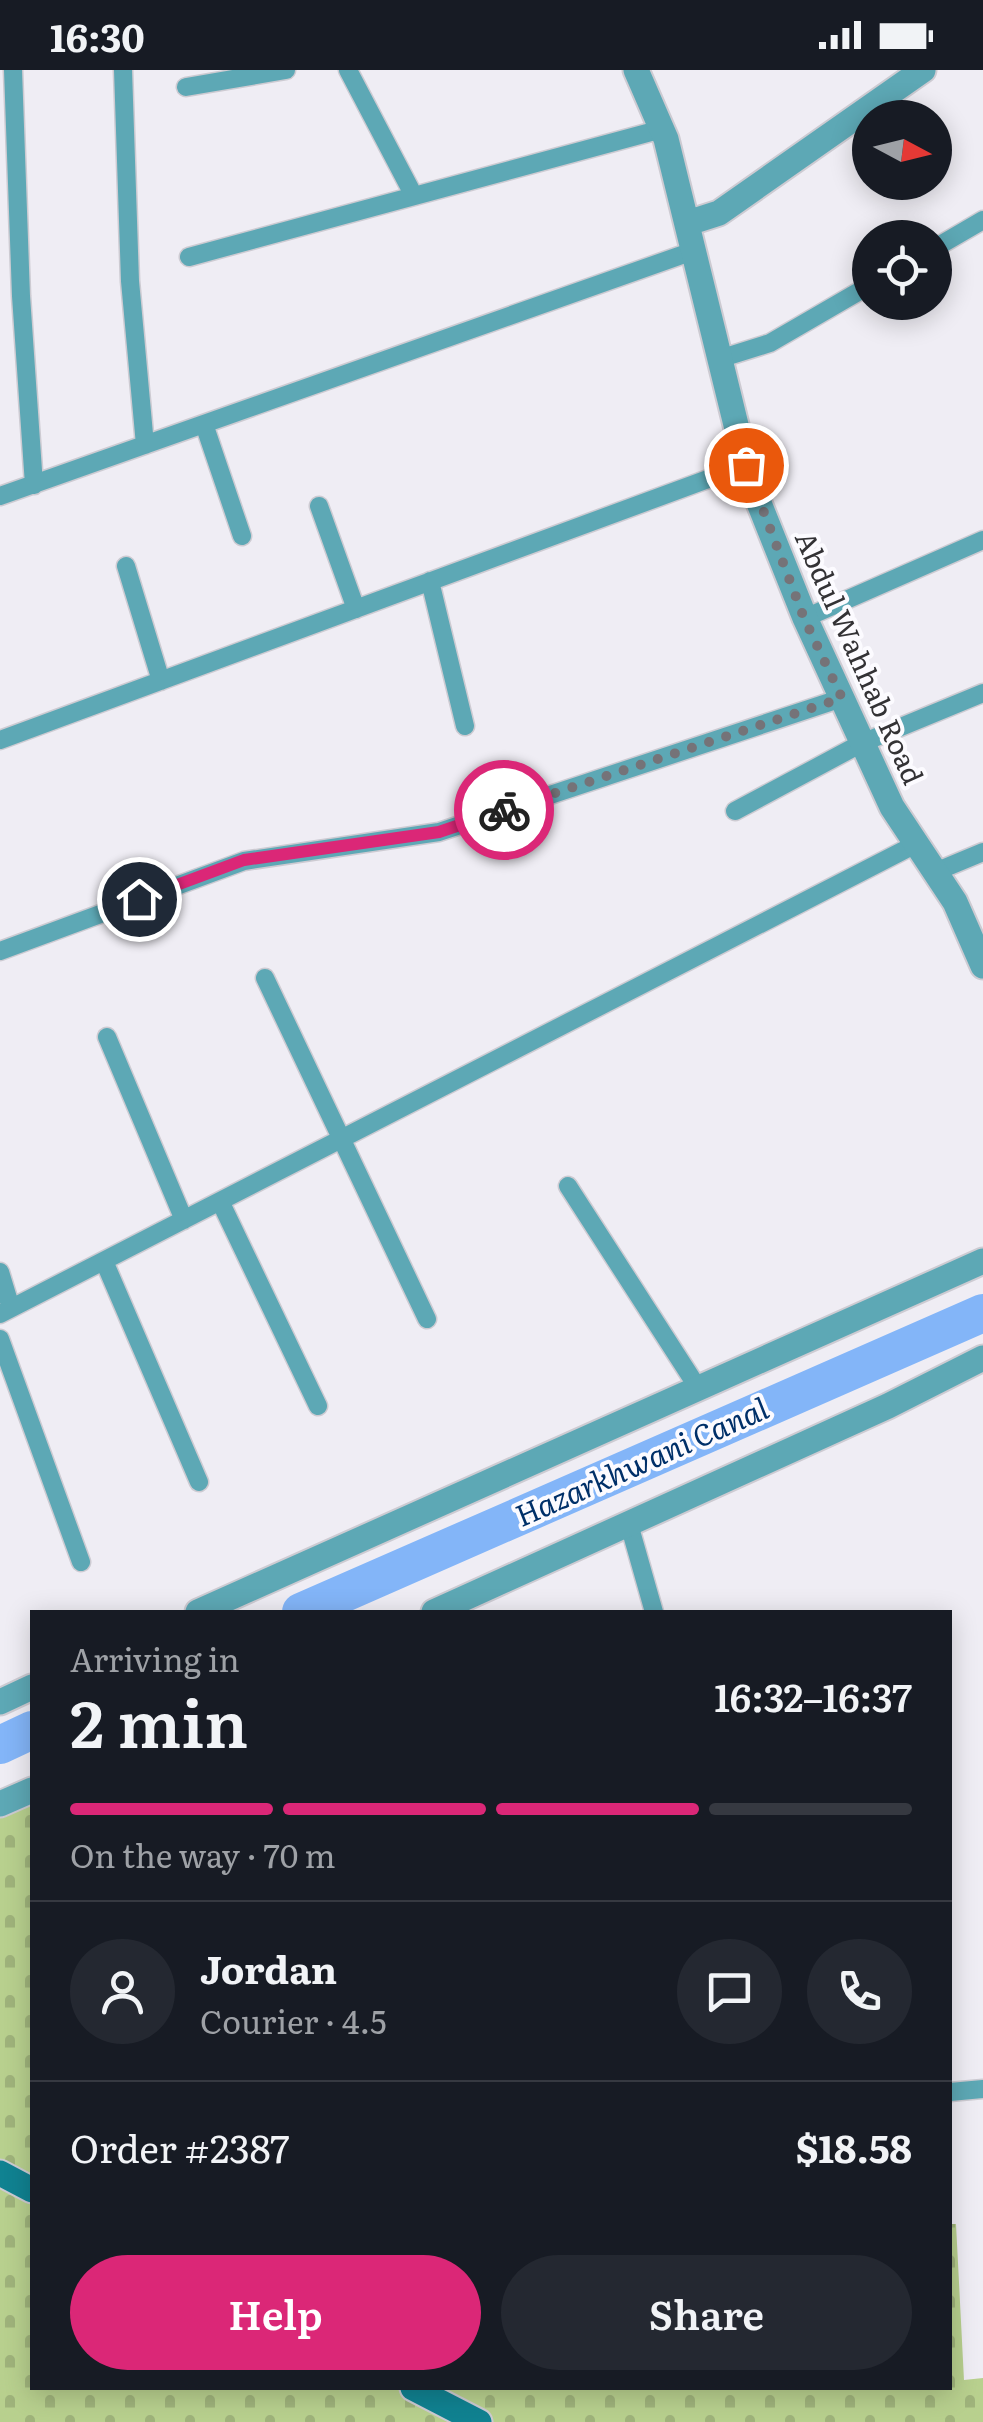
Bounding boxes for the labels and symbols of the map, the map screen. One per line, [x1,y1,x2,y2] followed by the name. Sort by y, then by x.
[852,100,952,200] north arrow
[704,423,789,508] pin
[786,524,936,791] street label: Abdul Wahhab Road
[454,760,554,860] courier
[97,857,182,942] pin
[507,1384,775,1536] water label: Hazarkhwani Canal

